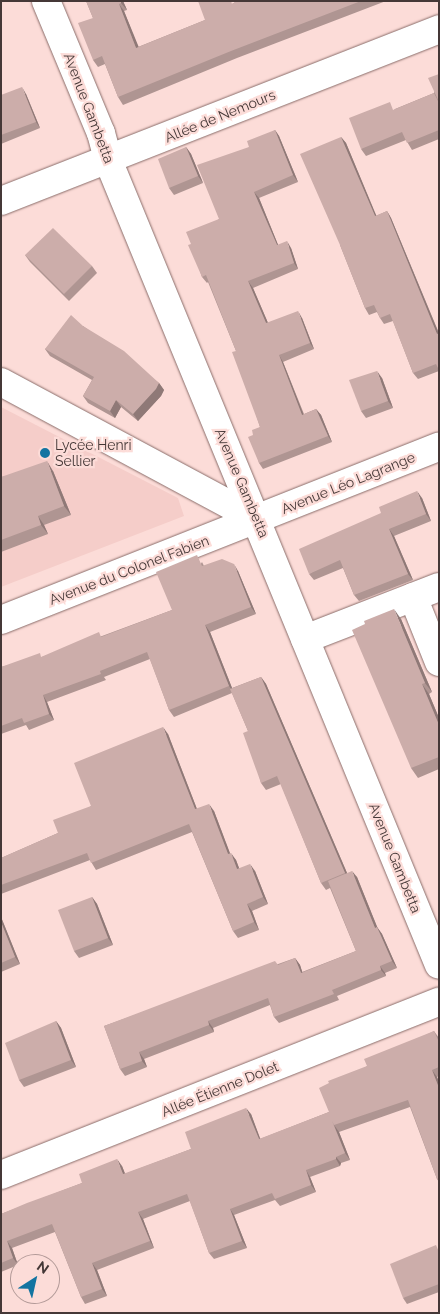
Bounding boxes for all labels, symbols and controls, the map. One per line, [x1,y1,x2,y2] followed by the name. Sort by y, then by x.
[60,50,118,166] street label: Avenue Gambetta
[162,86,278,146] street label: Allée de Nemours
[211,426,273,540] street label: Avenue Gambetta
[55,437,132,470] place label: Lycée Henri Sellier
[39,447,51,459] marker: Lycée Henri Sellier
[279,448,417,518] street label: Avenue Léo Lagrange
[47,532,211,608] street label: Avenue du Colonel Fabien
[365,801,425,915] street label: Avenue Gambetta
[159,1058,281,1120] street label: Allée Étienne Dolet
[10,1254,60,1304] north arrow
[34,1258,52,1277] text: N

